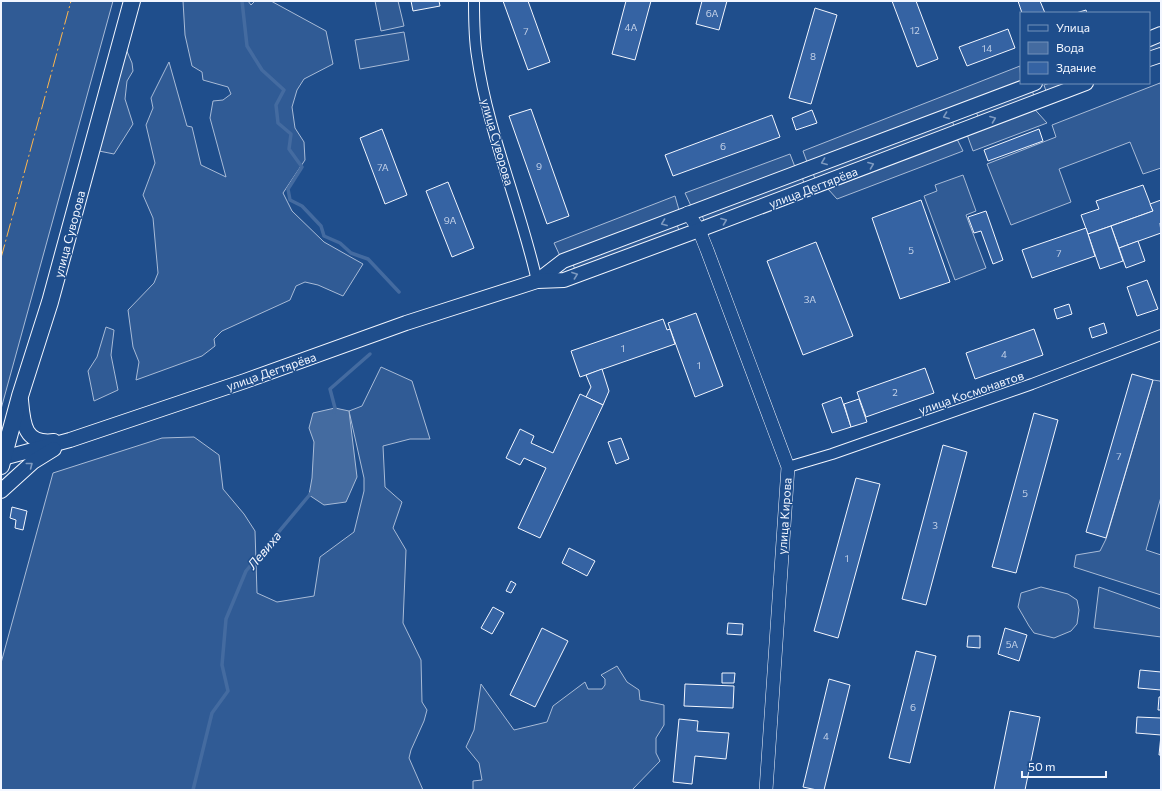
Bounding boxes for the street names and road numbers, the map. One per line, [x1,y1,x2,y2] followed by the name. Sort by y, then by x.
[479,97,517,187] street label: улица Суворова
[767,164,859,210] street label: улица Дегтярёва
[51,189,87,279] street label: улица Суворова
[224,349,318,393] street label: улица Дегтярёва
[917,367,1025,417] street label: улица Космонавтов
[774,477,794,555] street label: улица Кирова

